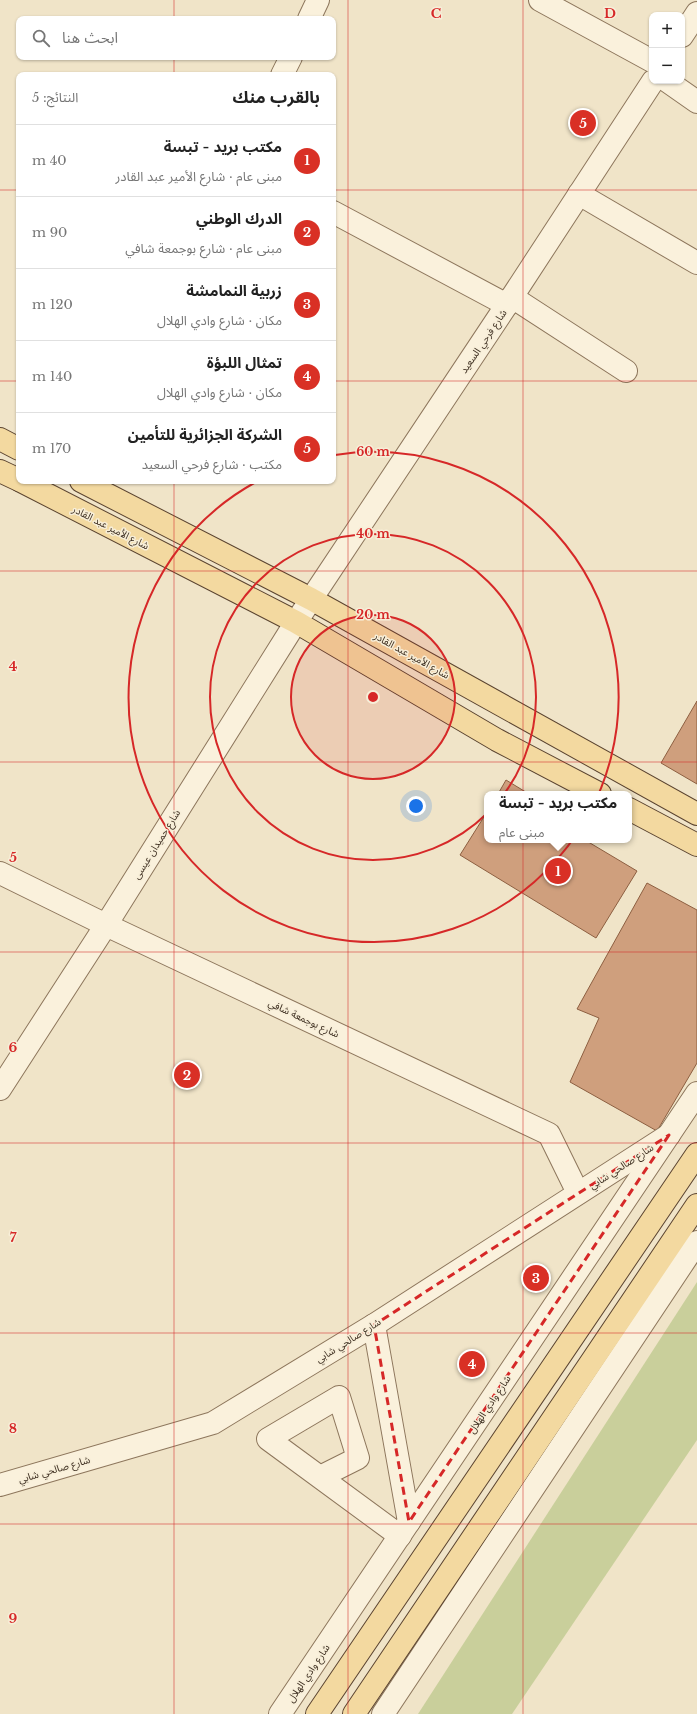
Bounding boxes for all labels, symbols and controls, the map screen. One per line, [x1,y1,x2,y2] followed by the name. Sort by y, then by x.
[431,5,442,22] text: C
[604,5,616,22] text: D
[649,12,685,84] map controls
[649,12,685,48] button: +
[16,16,336,60] search box
[30,27,52,49] icon: search
[62,28,118,47] text: ابحث هنا
[649,48,685,84] button: −
[233,87,320,108] text: بالقرب منك
[32,89,78,106] text: النتائج: 5
[570,108,596,138] pin: 5
[164,137,282,156] text: مكتب بريد - تبسة
[32,152,67,169] text: 40 m
[304,152,310,169] text: 1
[116,168,282,185] text: مبنى عام · شارع الأمير عبد القادر
[196,209,282,228] text: الدرك الوطني
[32,224,67,241] text: 90 m
[303,224,311,241] text: 2
[125,240,282,257] text: مبنى عام · شارع بوجمعة شافي
[186,281,282,300] text: زربية النمامشة
[32,296,73,313] text: 120 m
[303,296,311,313] text: 3
[457,307,511,376] street label: شارع فرحي السعيد
[157,312,282,329] text: مكان · شارع وادي الهلال
[207,353,282,372] text: تمثال اللبؤة
[32,368,72,385] text: 140 m
[303,368,311,385] text: 4
[157,384,282,401] text: مكان · شارع وادي الهلال
[128,425,282,444] text: الشركة الجزائرية للتأمين
[32,440,71,457] text: 170 m
[303,440,311,457] text: 5
[356,444,391,459] text: 60 m
[142,456,282,473] text: مكتب · شارع فرحي السعيد
[69,502,151,553] street label: شارع الأمير عبد القادر
[356,526,390,541] text: 40 m
[356,607,390,622] text: 20 m
[370,629,452,683] street label: شارع الأمير عبد القادر
[9,658,18,675] text: 4
[366,690,380,704] centre of rings
[484,791,632,843] popup
[499,793,617,812] text: مكتب بريد - تبسة
[406,796,426,816] your location
[130,807,184,882] street label: شارع حميدان عيسى
[499,824,545,841] text: مبنى عام
[9,849,17,866] text: 5
[545,856,571,886] pin: 1
[266,996,342,1042] street label: شارع بوجمعة شافي
[9,1039,18,1056] text: 6
[174,1060,200,1090] pin: 2
[587,1141,657,1193] street label: شارع صالحي شابي
[10,1229,17,1246] text: 7
[523,1263,549,1293] pin: 3
[313,1315,384,1367] street label: شارع صالحي شابي
[459,1349,485,1379] pin: 4
[465,1373,515,1437] street label: شارع وادي الهلال
[9,1420,17,1437] text: 8
[17,1453,92,1487] street label: شارع صالحي شابي
[9,1610,18,1627] text: 9
[284,1642,334,1706] street label: شارع وادي الهلال

